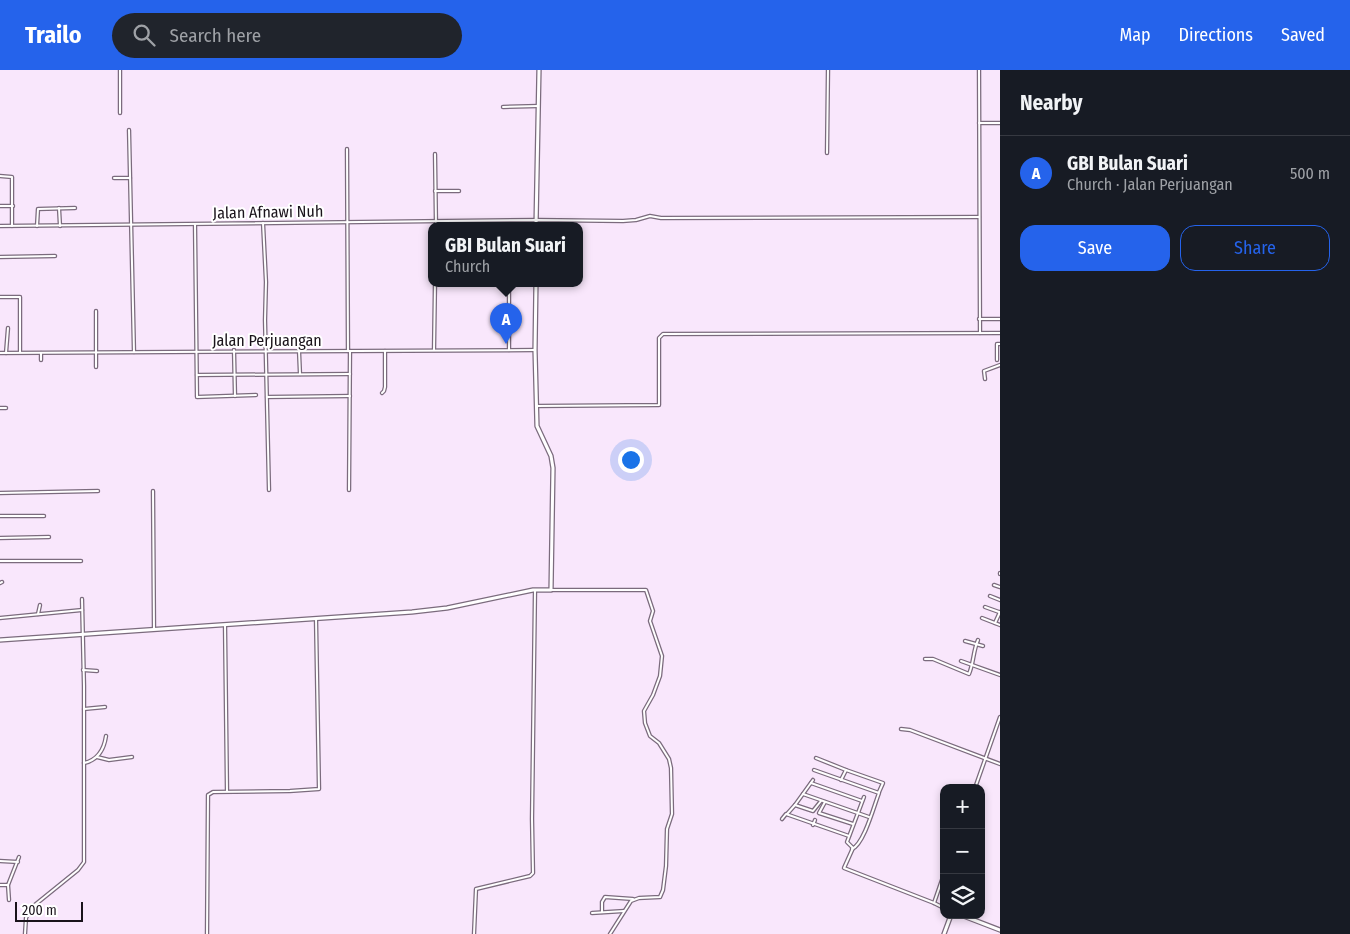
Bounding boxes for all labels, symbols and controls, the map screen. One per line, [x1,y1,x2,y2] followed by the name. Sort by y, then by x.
[112,13,462,58] search box
[25,21,82,49] text: Trailo
[130,21,158,49] icon: search
[170,24,261,47] text: Search here
[1119,24,1151,46] text: Map
[1179,24,1253,46] text: Directions
[1281,24,1325,46] text: Saved
[1020,90,1082,116] text: Nearby
[1067,152,1188,175] text: GBI Bulan Suari
[1032,164,1040,183] text: A
[1290,164,1330,183] text: 500 m
[1067,175,1233,194] text: Church · Jalan Perjuangan
[213,202,323,222] street label: Jalan Afnawi Nuh
[428,222,583,287] popup
[1020,225,1170,271] button: Save
[1180,225,1330,271] button: Share
[445,234,566,257] text: GBI Bulan Suari
[445,257,490,276] text: Church
[490,303,522,344] pin: A
[212,331,322,350] street label: Jalan Perjuangan
[618,447,644,473] your location
[940,784,985,919] map controls
[940,784,985,829] button: +
[940,829,985,874] button: −
[940,874,985,919] button: layers
[15,899,82,922] scale bar
[22,902,57,919] text: 200 m

